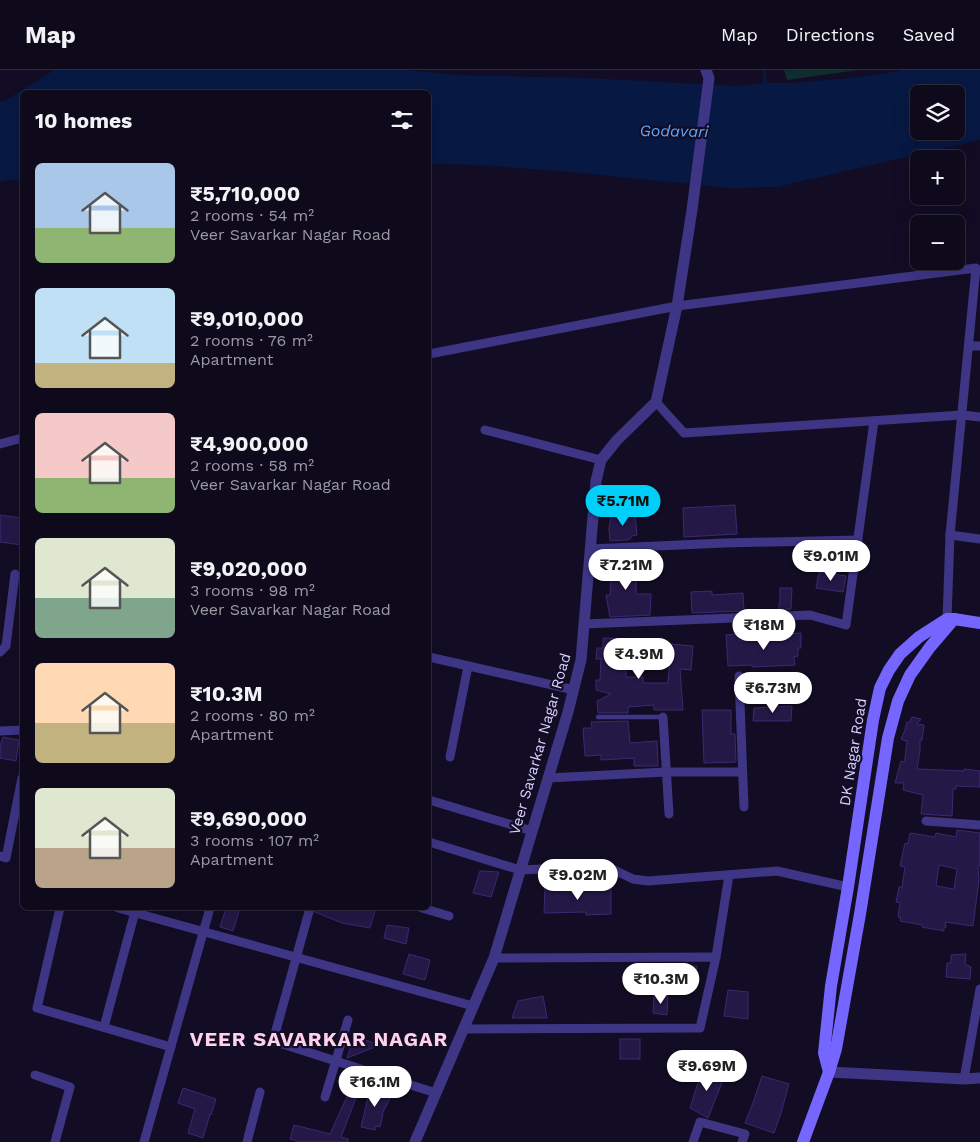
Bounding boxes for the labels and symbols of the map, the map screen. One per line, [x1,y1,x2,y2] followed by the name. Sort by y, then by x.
[639,121,709,141] water label: Godavari
[582,484,664,527] pin: ₹5.71M
[790,540,872,582] pin: ₹9.01M
[585,548,667,591] pin: ₹7.21M
[734,608,794,651] pin: ₹18M
[604,638,674,680] pin: ₹4.9M
[505,651,575,837] street label: Veer Savarkar Nagar Road
[732,672,814,714] pin: ₹6.73M
[836,697,870,807] street label: DK Nagar Road
[537,858,619,901] pin: ₹9.02M
[620,962,702,1005] pin: ₹10.3M
[190,1027,448,1051] district label: VEER SAVARKAR NAGAR
[666,1050,748,1092] pin: ₹9.69M
[334,1066,416,1108] pin: ₹16.1M

